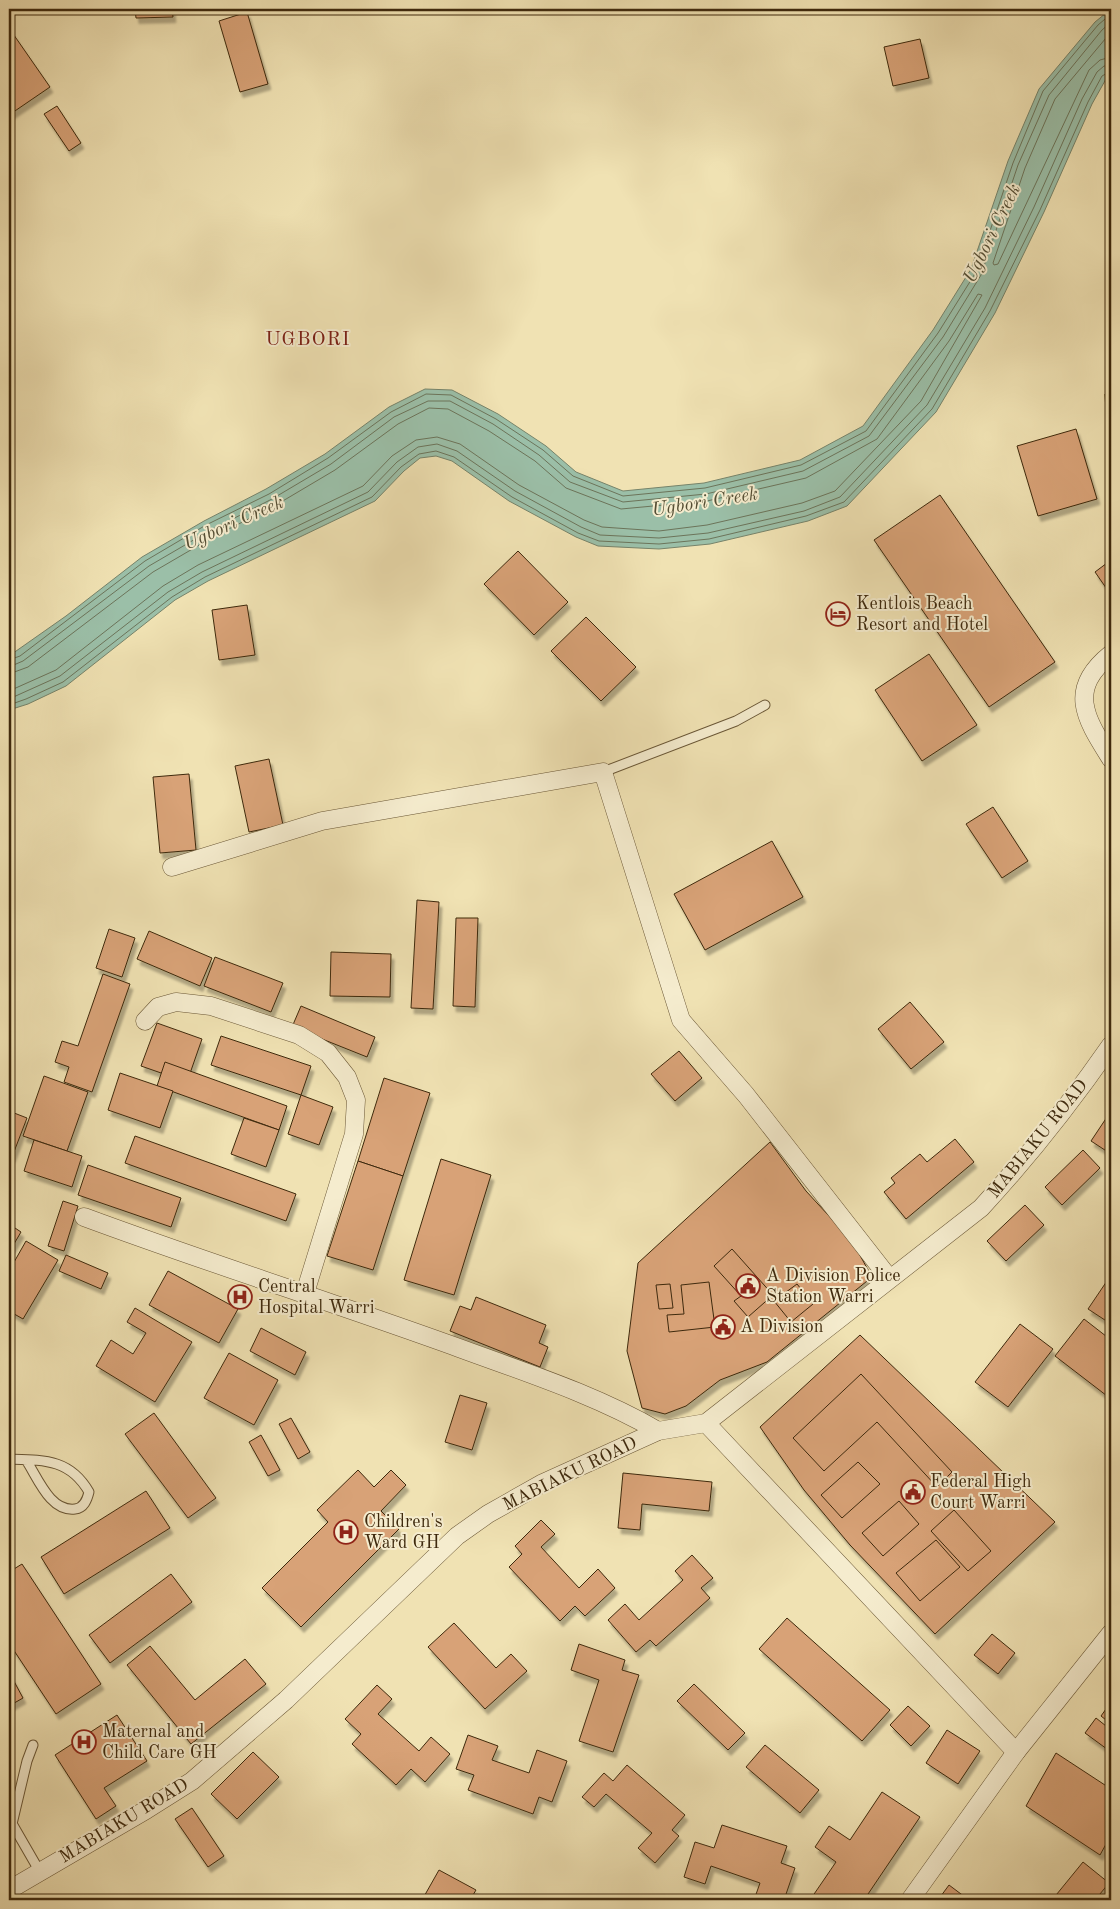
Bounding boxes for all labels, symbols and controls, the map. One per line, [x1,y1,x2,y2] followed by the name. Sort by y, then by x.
[961,182,1025,286] water label: Ugbori Creek
[265,330,351,350] district label: UGBORI
[650,485,760,521] water label: Ugbori Creek
[181,493,287,555] water label: Ugbori Creek
[856,595,988,634] place label: Kentlois Beach Resort and Hotel
[825,601,851,627] hotel icon: Kentlois Beach Resort and Hotel
[985,1076,1091,1202] street label: MABIAKU ROAD
[766,1267,901,1306] place label: A Division Police Station Warri
[735,1273,761,1299] public building icon: A Division Police Station Warri
[258,1278,375,1317] place label: Central Hospital Warri
[227,1284,253,1310] hospital icon: Central Hospital Warri
[710,1314,736,1340] public building icon: A Division
[740,1318,824,1336] place label: A Division
[500,1434,640,1514] street label: MABIAKU ROAD
[930,1473,1032,1512] place label: Federal High Court Warri
[900,1479,926,1505] public building icon: Federal High Court Warri
[364,1513,443,1552] place label: Children's Ward GH
[333,1519,359,1545] hospital icon: Children's Ward GH
[102,1723,217,1762] place label: Maternal and Child Care GH
[71,1729,97,1755] hospital icon: Maternal and Child Care GH
[56,1775,192,1867] street label: MABIAKU ROAD

